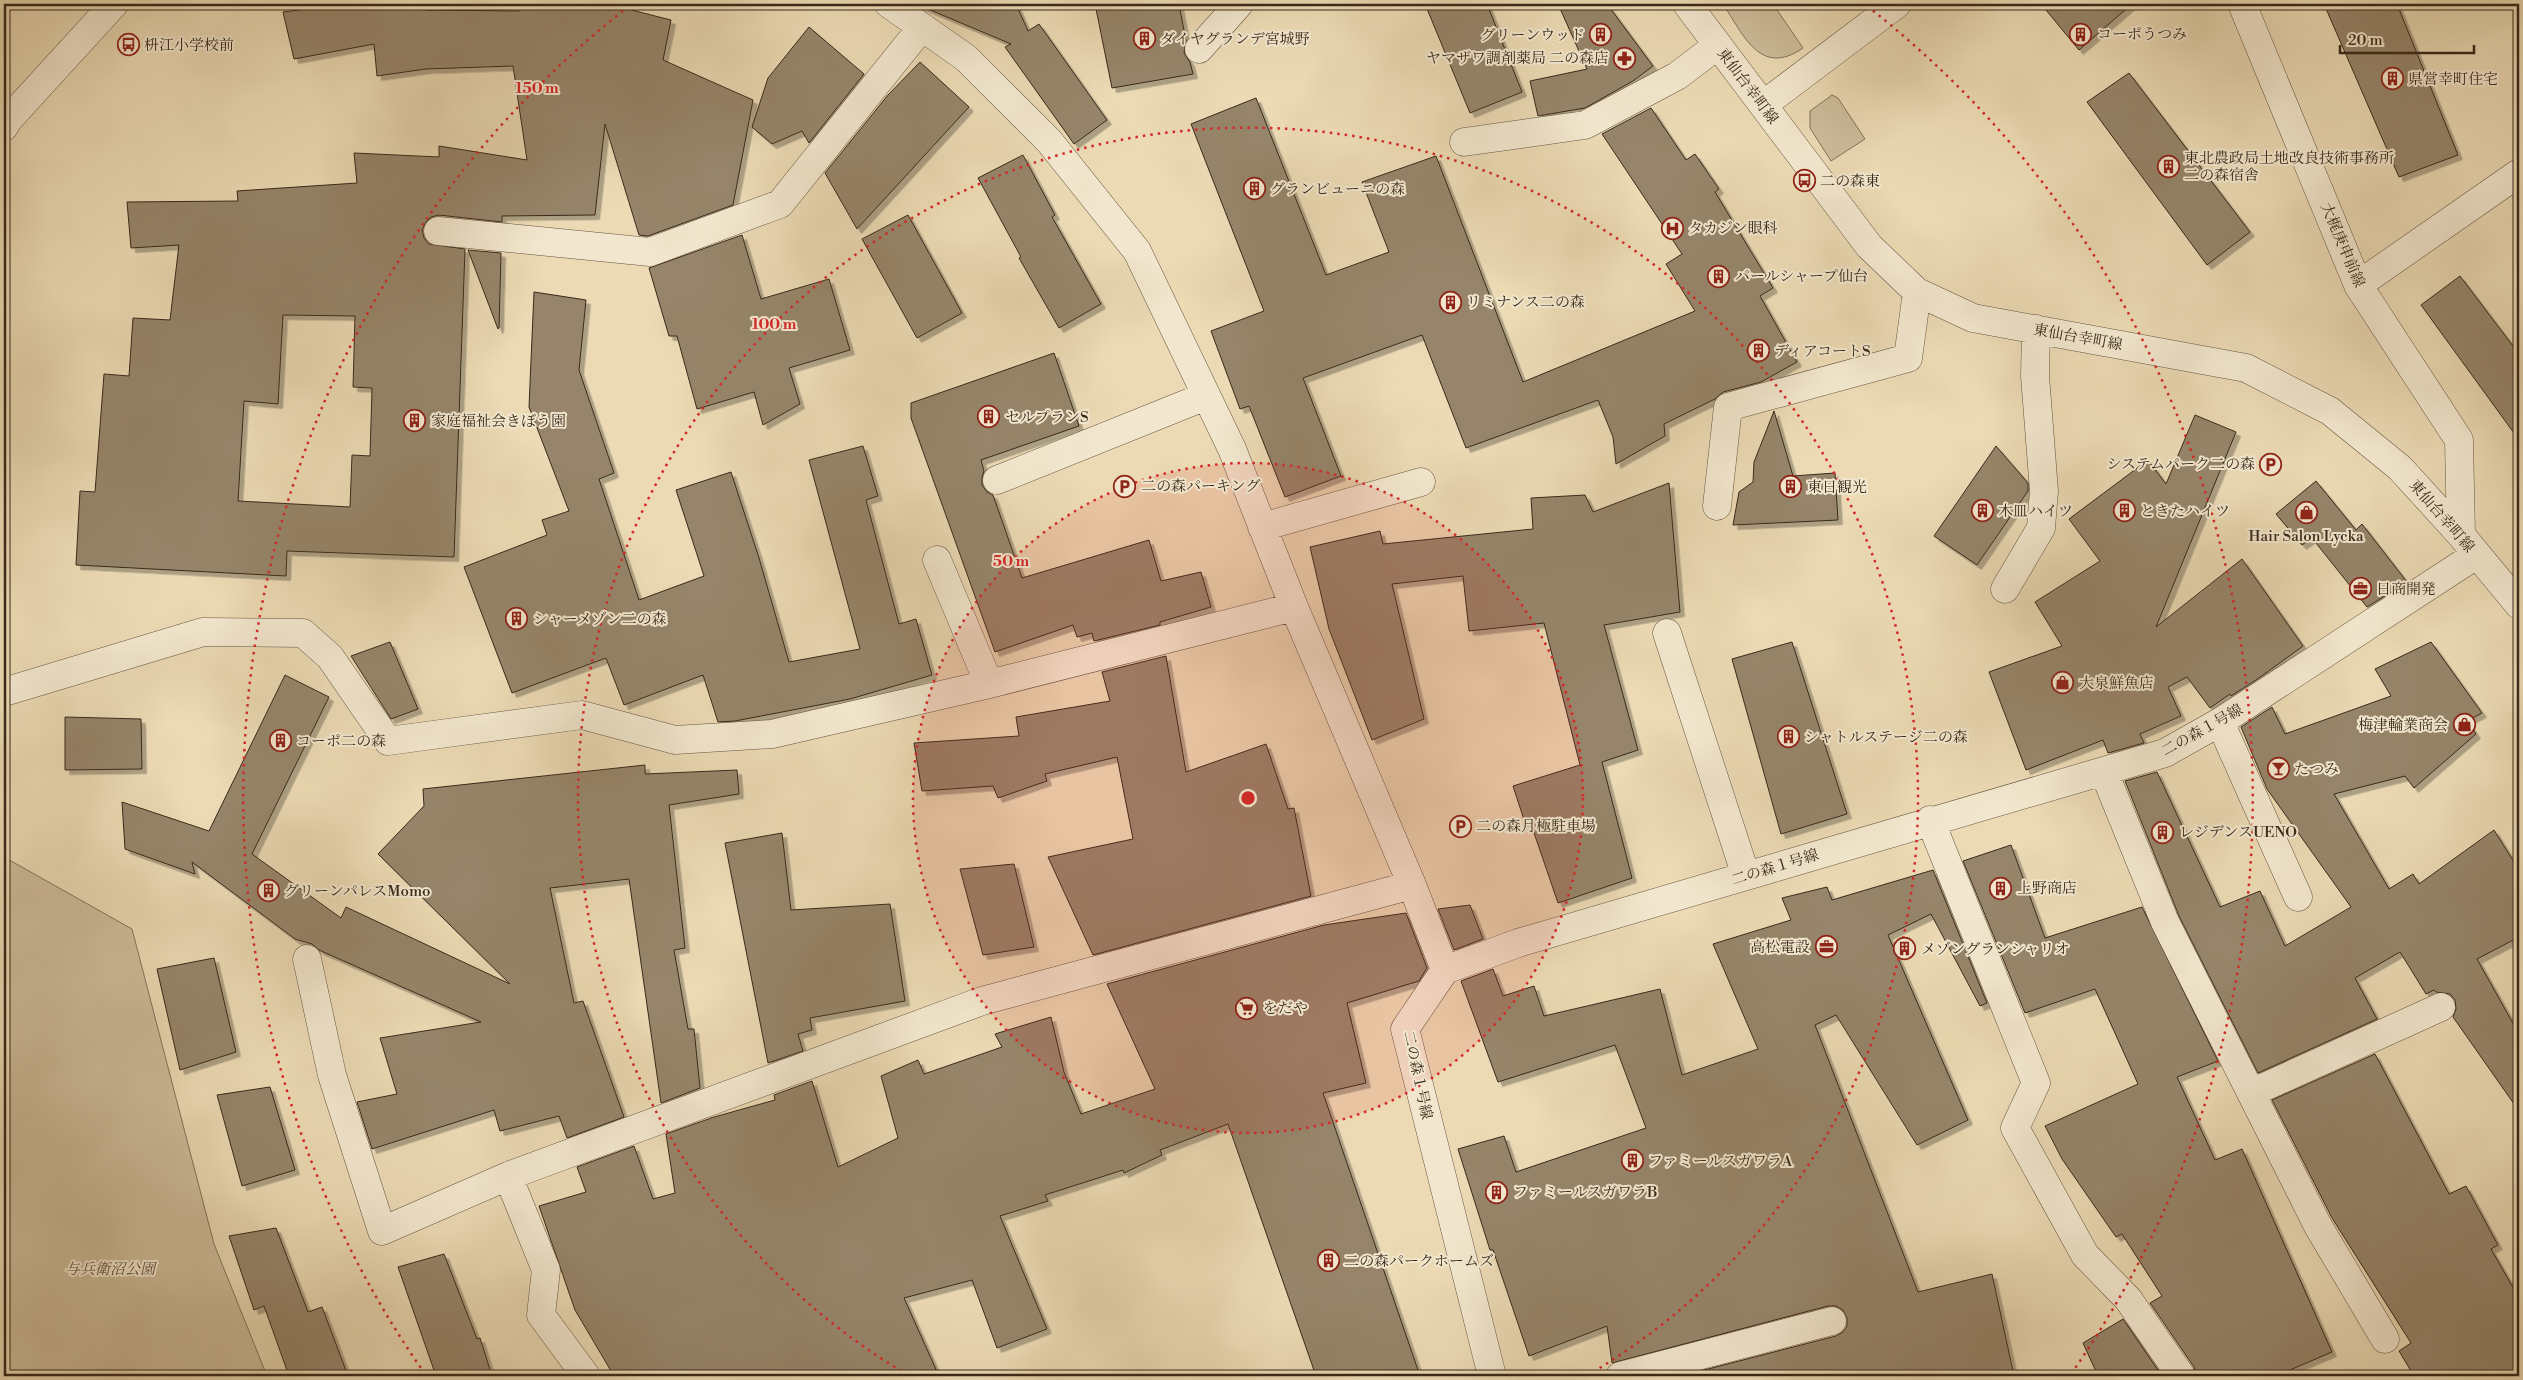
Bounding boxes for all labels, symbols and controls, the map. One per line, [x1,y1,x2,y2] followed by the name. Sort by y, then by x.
[2069,22,2093,46] building icon: コーポうつみ
[2340,22,2474,54] scale bar
[1589,23,1613,47] building icon: グリーンウッド
[2097,25,2187,44] place label: コーポうつみ
[1481,26,1585,45] place label: グリーンウッド
[1132,27,1156,51] building icon: ダイヤグランデ宮城野
[1160,30,1310,49] place label: ダイヤグランデ宮城野
[2348,31,2383,50] text: 20 m
[116,33,140,57] bus stop icon: 枡江小学校前
[144,36,234,55] place label: 枡江小学校前
[1713,45,1782,128] street label: 東仙台幸町線
[1613,46,1637,70] pharmacy icon: ヤマザワ調剤薬局 二の森店
[1426,49,1609,68] place label: ヤマザワ調剤薬局 二の森店
[2380,67,2404,91] building icon: 県営幸町住宅
[2408,70,2498,89] place label: 県営幸町住宅
[515,79,559,98] text: 150 m
[2184,149,2394,185] place label: 東北農政局土地改良技術事務所 二の森宿舎
[2156,155,2180,179] building icon: 東北農政局土地改良技術事務所 二の森宿舎
[1792,169,1816,193] bus stop icon: 二の森東
[1820,172,1880,191] place label: 二の森東
[1242,177,1266,201] building icon: グランビューニの森
[1270,180,1405,199] place label: グランビューニの森
[2316,200,2369,290] street label: 大梶庚申前線
[1660,216,1684,240] hospital icon: タカジン眼科
[1688,219,1778,238] place label: タカジン眼科
[1707,264,1731,288] building icon: パールシャープ仙台
[1735,267,1868,286] place label: パールシャープ仙台
[1438,290,1462,314] building icon: リミナンス二の森
[1466,293,1585,312] place label: リミナンス二の森
[752,315,797,334] text: 100 m
[2032,320,2124,355] street label: 東仙台幸町線
[1746,339,1770,363] building icon: ディアコートS
[1774,342,1871,361] place label: ディアコートS
[977,405,1001,429] building icon: セルプランS
[1005,408,1089,427] place label: セルプランS
[403,409,427,433] building icon: 家庭福祉会きぼう園
[431,412,566,431] place label: 家庭福祉会きぼう園
[2259,452,2283,476] parking icon: システムパーク二の森
[2106,455,2255,474] place label: システムパーク二の森
[1113,474,1137,498] parking icon: 二の森パーキング
[1779,475,1803,499] building icon: 東日観光
[2405,476,2478,557] street label: 東仙台幸町線
[1141,477,1261,496] place label: 二の森パーキング
[1807,478,1867,497] place label: 東日観光
[1970,499,1994,523] building icon: 木皿ハイツ
[2112,499,2136,523] building icon: ときたハイツ
[2294,501,2318,525] shop icon: Hair Salon Lycka
[1998,502,2073,521] place label: 木皿ハイツ
[2140,502,2230,521] place label: ときたハイツ
[2248,527,2364,546] place label: Hair Salon Lycka
[993,552,1029,571] text: 50 m
[2348,577,2372,601] office icon: 日商開発
[2376,580,2436,599] place label: 日商開発
[505,607,529,631] building icon: シャーメゾン二の森
[533,610,667,629] place label: シャーメゾン二の森
[2051,671,2075,695] shop icon: 大泉鮮魚店
[2079,674,2154,693] place label: 大泉鮮魚店
[2158,700,2246,761] street label: 二の森１号線
[2452,713,2476,737] shop icon: 梅津輪業商会
[2358,716,2448,735] place label: 梅津輪業商会
[1776,725,1800,749] building icon: シャトルステージ二の森
[1804,728,1968,747] place label: シャトルステージ二の森
[268,729,292,753] building icon: コーポ二の森
[296,732,386,751] place label: コーポ二の森
[2266,757,2290,781] bar icon: たつみ
[2294,760,2339,779] place label: たつみ
[1239,789,1257,807] centre of rings
[1448,814,1472,838] parking icon: 二の森月極駐車場
[1476,817,1596,836] place label: 二の森月極駐車場
[2151,820,2175,844] building icon: レジデンスUENO
[2179,823,2297,842] place label: レジデンスUENO
[1729,845,1821,890] street label: 二の森１号線
[1989,876,2013,900] building icon: 上野商店
[256,879,280,903] building icon: グリーンパレスMomo
[2017,879,2077,898] place label: 上野商店
[284,882,430,901] place label: グリーンパレスMomo
[1814,935,1838,959] office icon: 高松電設
[1893,937,1917,961] building icon: メゾングランシャリオ
[1750,938,1810,957] place label: 高松電設
[1921,940,2069,959] place label: メゾングランシャリオ
[1235,996,1259,1020] supermarket icon: をだや
[1263,999,1308,1018] place label: をだや
[1399,1029,1436,1121] street label: 二の森１号線
[1620,1149,1644,1173] building icon: ファミールスガワラA
[1648,1152,1793,1171] place label: ファミールスガワラA
[1485,1180,1509,1204] building icon: ファミールスガワラB
[1513,1183,1658,1202] place label: ファミールスガワラB
[1316,1249,1340,1273] building icon: 二の森パークホームズ
[1344,1252,1494,1271] place label: 二の森パークホームズ
[65,1260,158,1279] park label: 与兵衛沼公園

